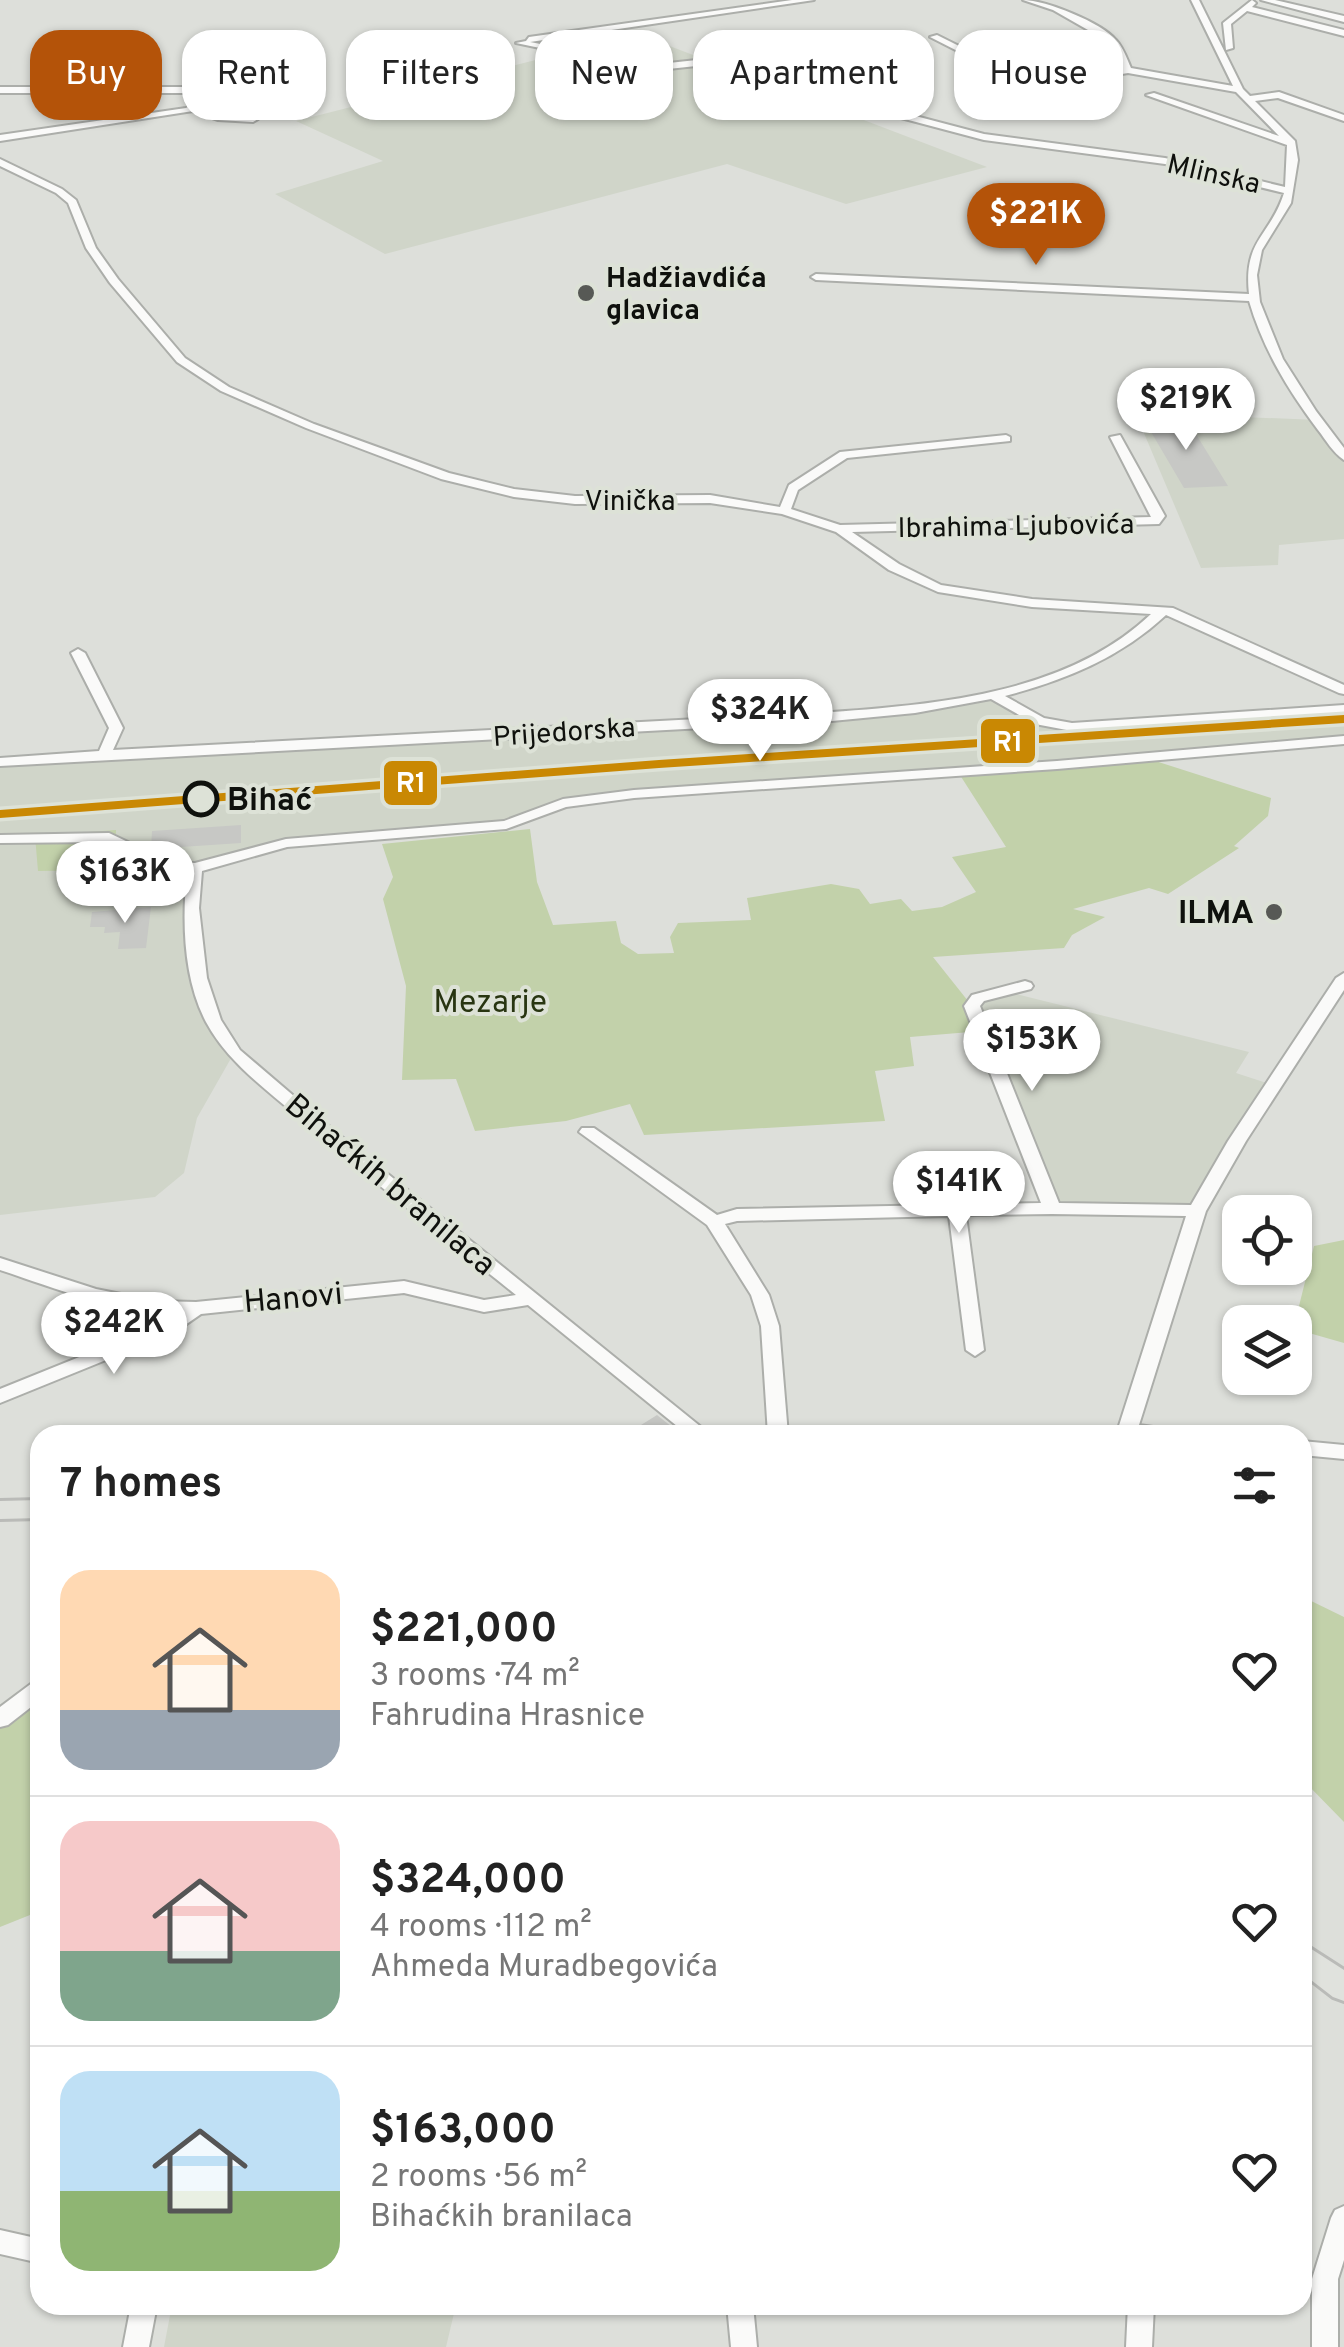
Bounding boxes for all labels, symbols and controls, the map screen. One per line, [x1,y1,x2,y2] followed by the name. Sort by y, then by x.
[30,30,162,120] chip: Buy
[182,30,326,120] chip: Rent
[346,30,515,120] chip: Filters
[535,30,673,120] chip: New
[693,30,934,120] chip: Apartment
[954,30,1123,120] chip: House
[1163,148,1264,204] street label: Mlinska
[966,183,1106,268] pin: $221K
[989,195,1083,235] text: $221K
[606,262,767,330] place label: Hadžiavdića glavica
[575,282,597,304] marker: Hadžiavdića glavica
[1116,368,1256,453] pin: $219K
[1139,380,1233,420] text: $219K
[584,485,676,521] street label: Vinička
[897,508,1135,548] street label: Ibrahima Ljubovića
[690,679,830,764] pin: $324K
[710,691,810,731] text: $324K
[492,711,637,757] street label: Prijedorska
[979,717,1037,765] line badge: R1
[993,726,1023,762] text: R1
[382,759,439,807] line badge: R1
[396,767,426,803] text: R1
[184,782,218,816] marker: Bihać
[227,782,313,822] place label: Bihać
[55,841,195,926] pin: $163K
[78,853,172,893] text: $163K
[1178,895,1254,935] place label: ILMA
[1263,901,1285,923] marker: ILMA
[433,984,547,1024] park label: Mezarje
[962,1009,1102,1094] pin: $153K
[985,1021,1079,1061] text: $153K
[276,1087,503,1286] street label: Bihaćkih branilaca
[889,1151,1029,1236] pin: $141K
[915,1163,1003,1203] text: $141K
[1222,1195,1312,1395] map controls
[1222,1195,1312,1285] button: locate
[242,1276,345,1324] street label: Hanovi
[44,1292,184,1377] pin: $242K
[63,1304,165,1344] text: $242K
[1222,1305,1312,1395] button: layers
[1227,1458,1282,1513] icon: filters
[60,1459,222,1512] text: 7 homes
[370,1604,558,1657] text: $221,000
[140,1610,260,1730] icon: home
[1227,1643,1282,1698] icon: heart
[370,1657,580,1697] text: 3 rooms · 74 m²
[370,1697,645,1737] text: Fahrudina Hrasnice
[370,1855,566,1908] text: $324,000
[140,1861,260,1981] icon: home
[1227,1894,1282,1949] icon: heart
[370,1908,592,1948] text: 4 rooms · 112 m²
[370,1948,718,1988] text: Ahmeda Muradbegovića
[370,2105,556,2158] text: $163,000
[140,2111,260,2231] icon: home
[1227,2144,1282,2199] icon: heart
[370,2158,587,2198] text: 2 rooms · 56 m²
[370,2198,633,2238] text: Bihaćkih branilaca

